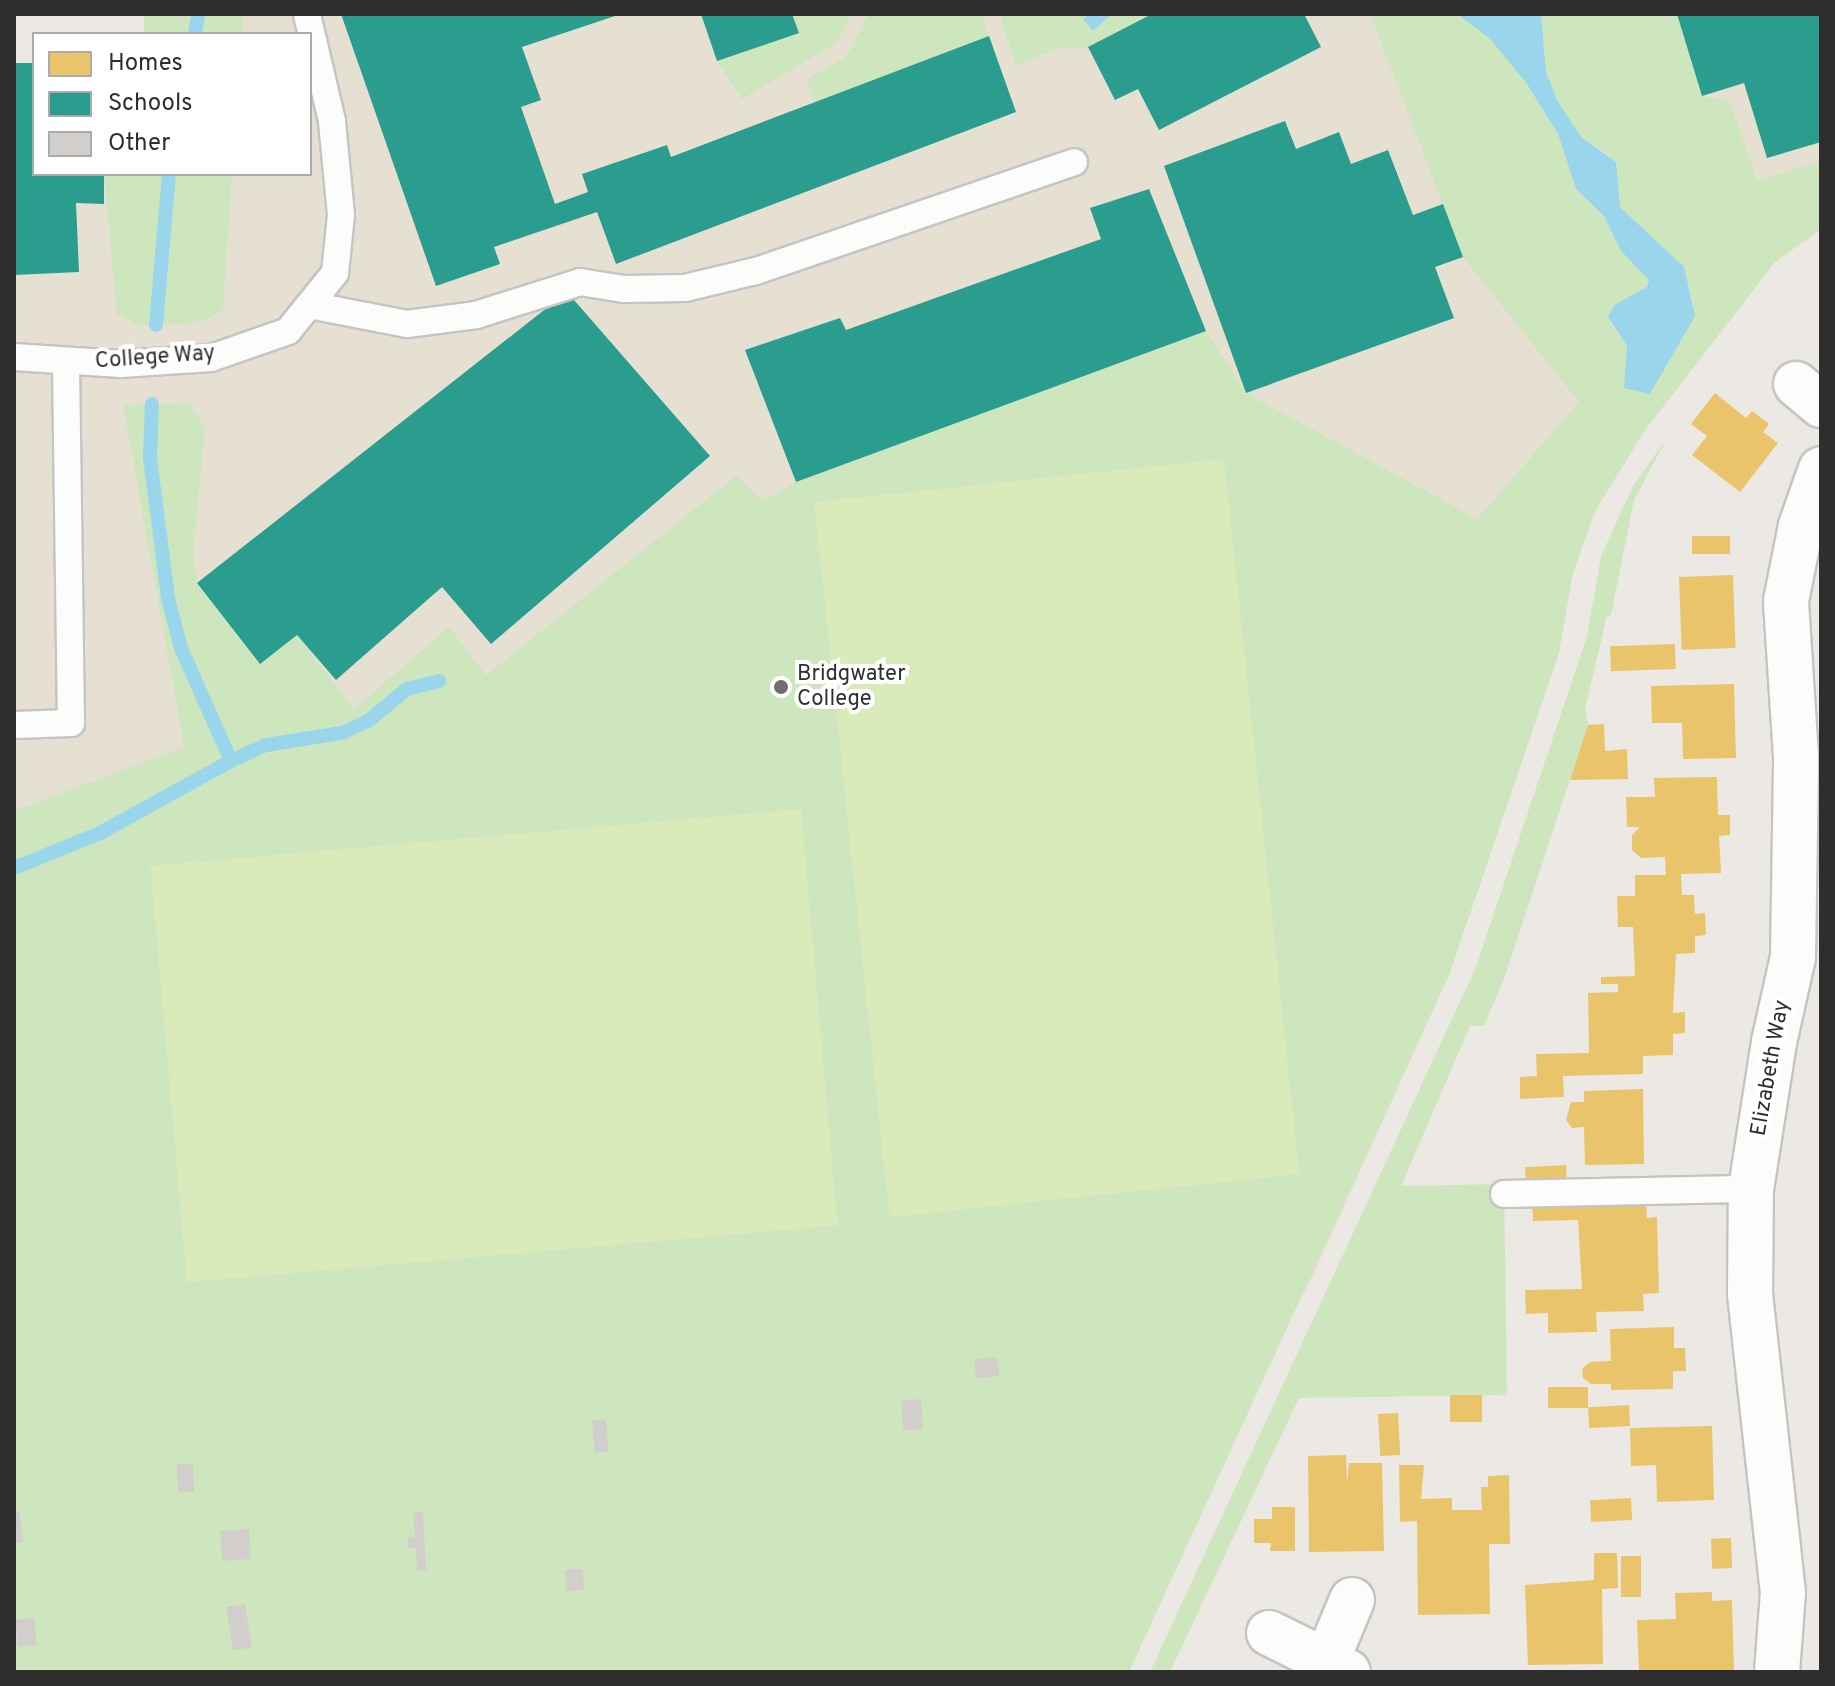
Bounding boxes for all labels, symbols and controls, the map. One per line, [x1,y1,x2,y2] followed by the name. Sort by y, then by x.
[32,32,312,176] legend
[108,49,183,79] text: Homes
[108,89,193,119] text: Schools
[108,129,170,159] text: Other
[94,341,216,375] street label: College Way
[797,661,906,712] place label: Bridgwater College
[772,678,790,696] marker: Bridgwater College
[1746,998,1796,1138] street label: Elizabeth Way

